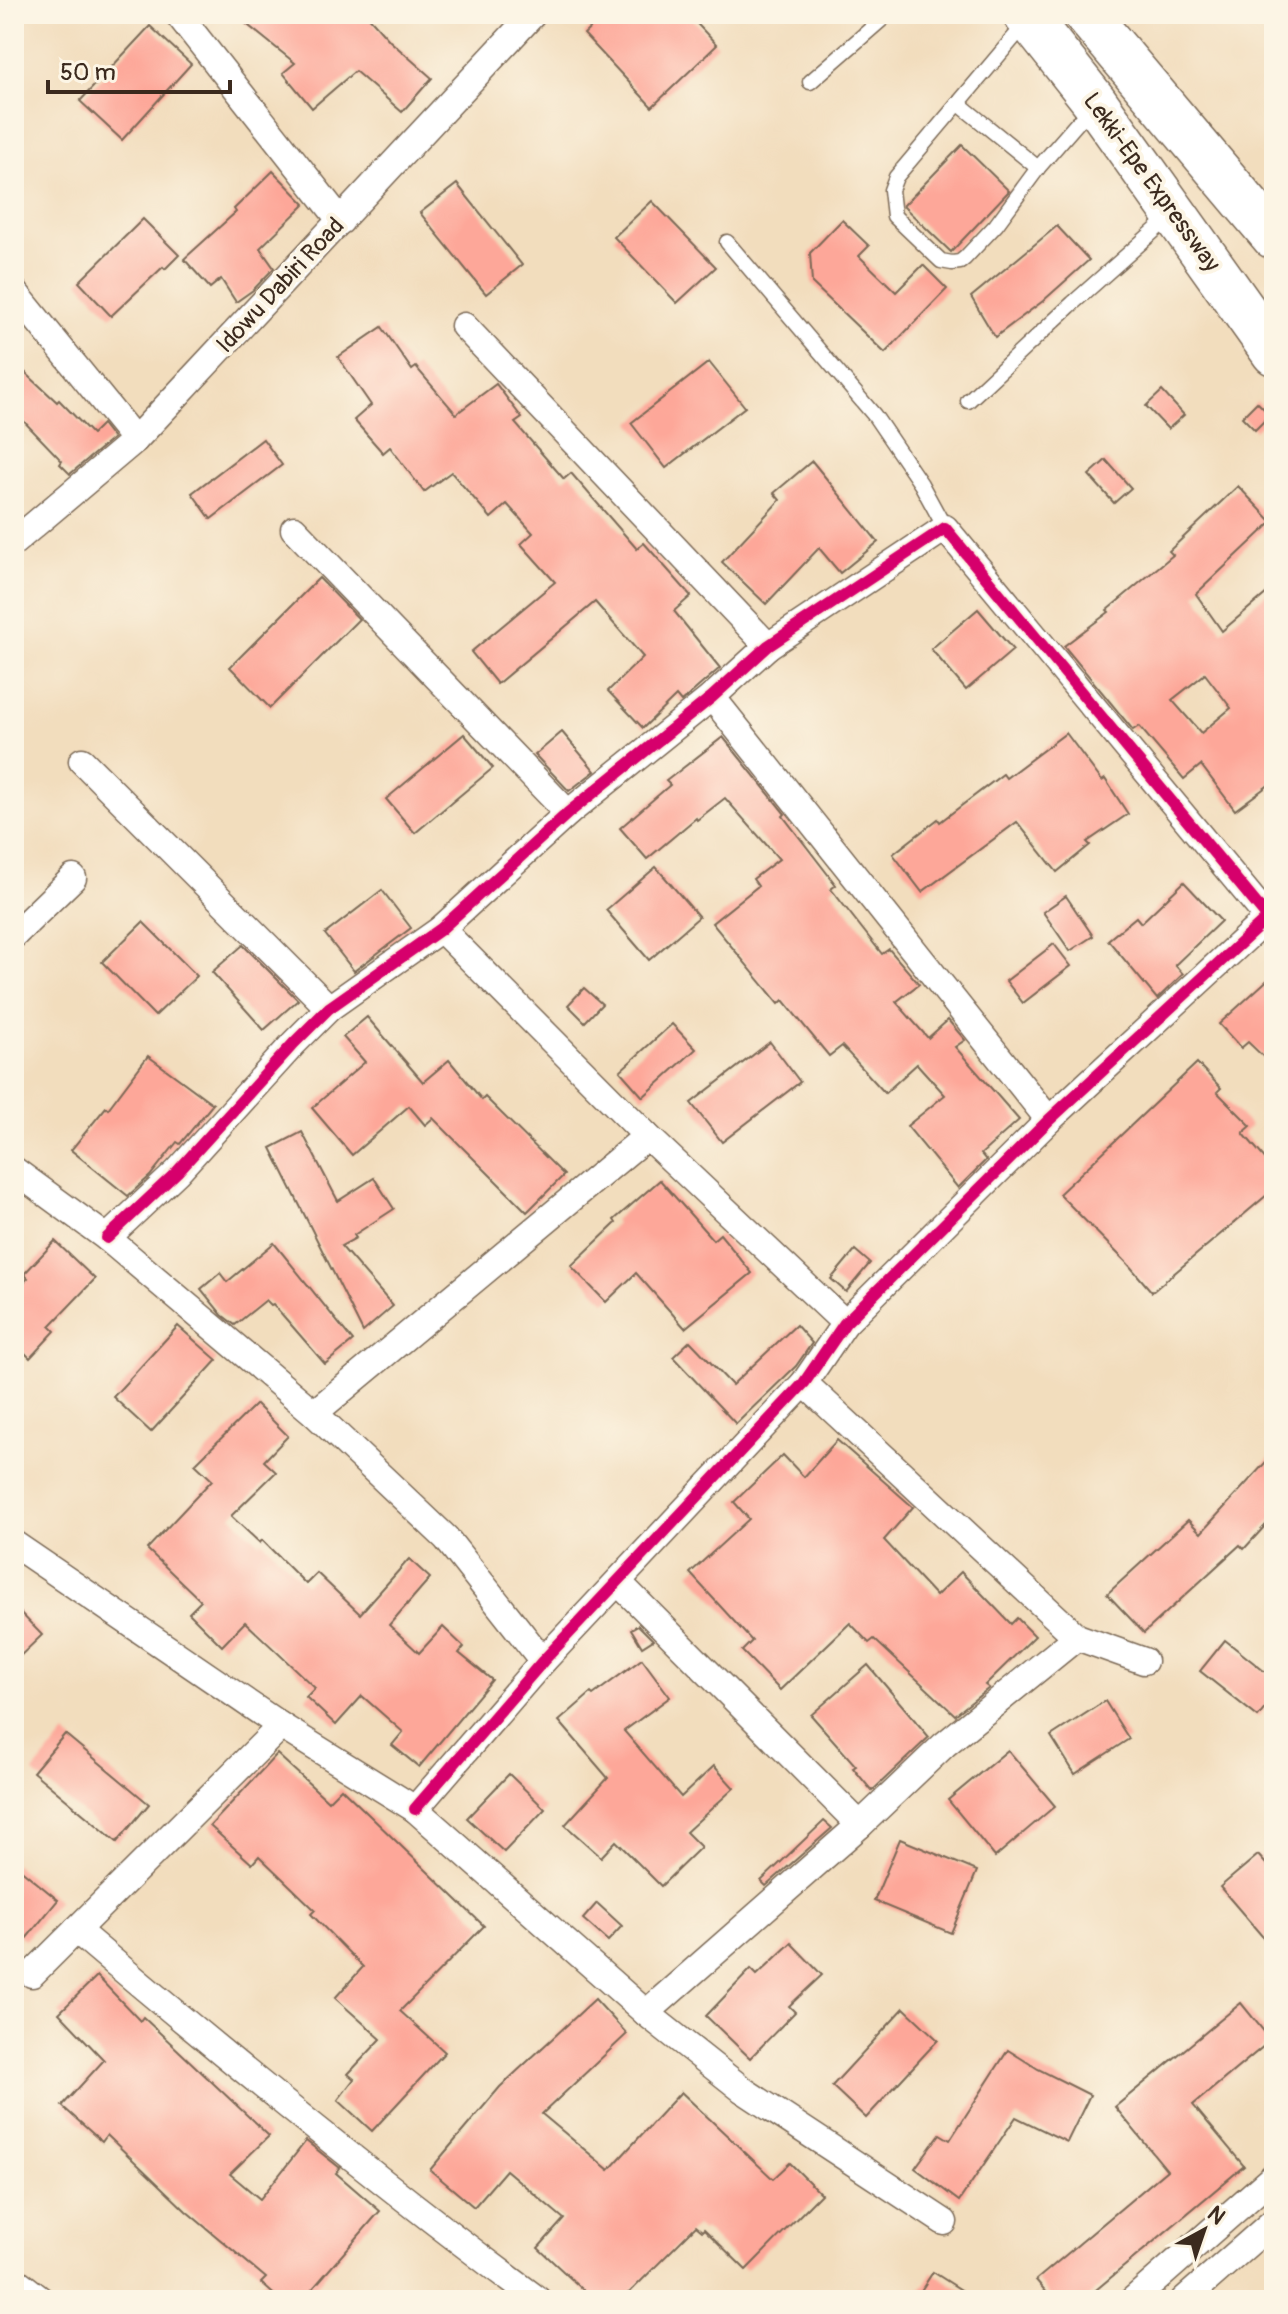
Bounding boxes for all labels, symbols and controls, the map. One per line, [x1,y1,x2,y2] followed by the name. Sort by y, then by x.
[48,44,230,94] scale bar
[60,58,116,87] text: 50 m
[1077,87,1226,278] street label: Lekki-Epe Expressway
[210,212,350,359] street label: Idowu Dabiri Road
[1164,2190,1244,2270] north arrow
[1202,2200,1231,2231] text: N

